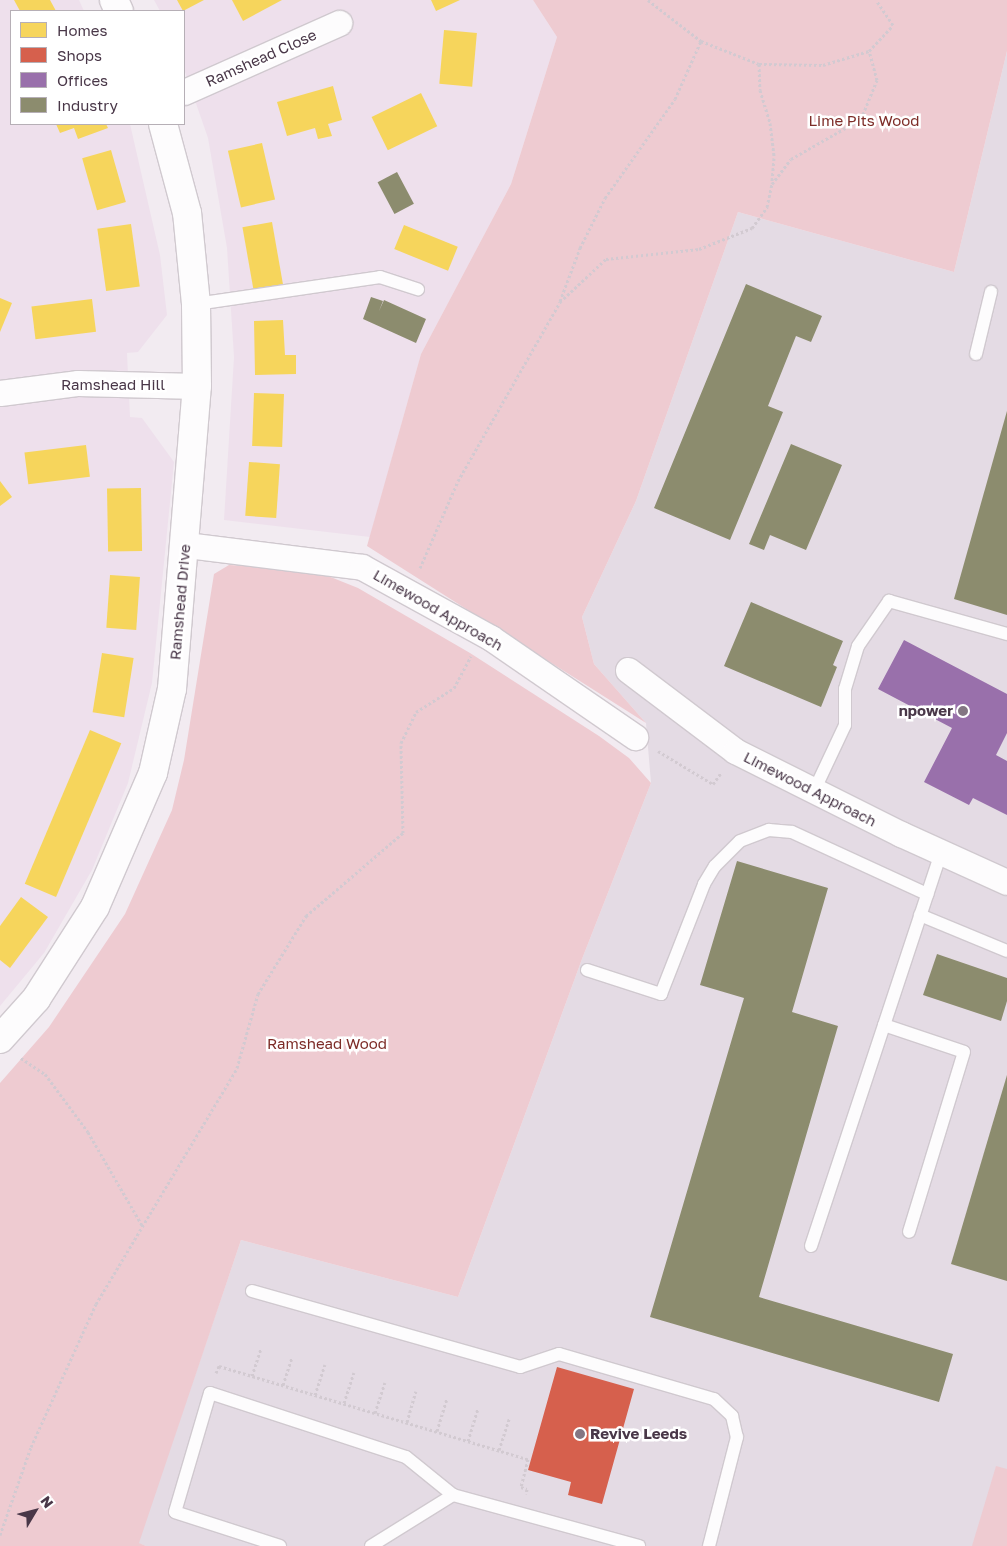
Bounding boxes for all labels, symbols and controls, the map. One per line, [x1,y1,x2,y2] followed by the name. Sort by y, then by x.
[10,10,185,125] legend
[57,21,107,39] text: Homes
[203,25,319,91] street label: Ramshead Close
[57,46,102,64] text: Shops
[57,71,108,89] text: Offices
[57,96,118,114] text: Industry
[809,112,919,130] park label: Lime Pits Wood
[61,376,165,394] street label: Ramshead Hill
[166,543,194,661] street label: Ramshead Drive
[370,566,506,654] street label: Limewood Approach
[899,702,953,720] place label: npower
[957,705,969,717] marker: npower
[741,748,879,830] street label: Limewood Approach
[267,1035,387,1053] park label: Ramshead Wood
[590,1425,687,1443] place label: Revive Leeds
[574,1428,586,1440] marker: Revive Leeds
[10,1486,60,1536] north arrow
[37,1492,57,1511] text: N

